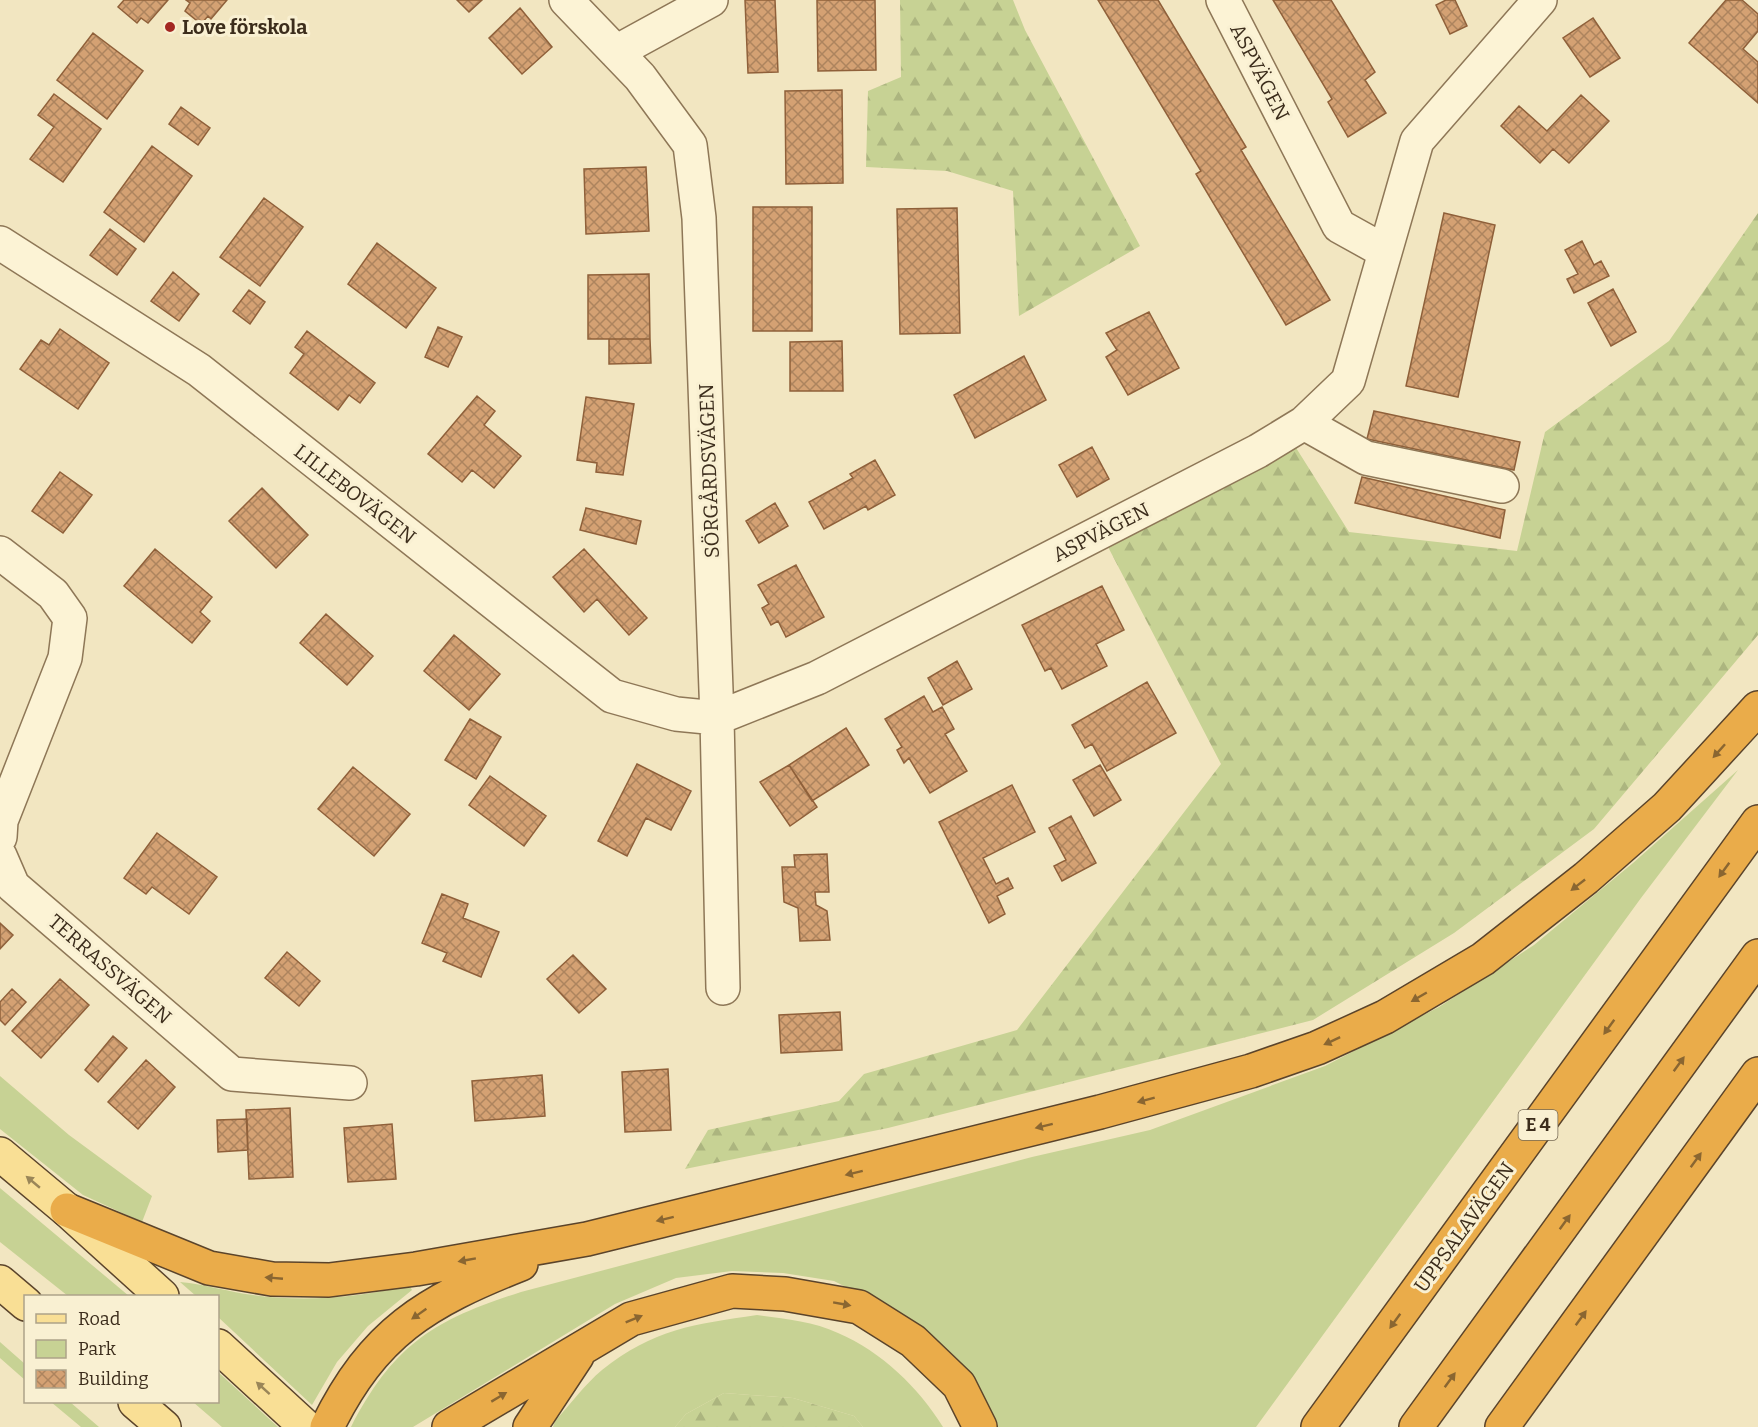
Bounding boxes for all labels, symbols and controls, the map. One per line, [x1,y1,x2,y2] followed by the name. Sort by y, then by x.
[182,15,307,39] place label: Love förskola
[163,20,177,34] marker: Love förskola
[1225,20,1295,124] street label: ASPVÄGEN
[694,383,724,559] street label: SÖRGÅRDSVÄGEN
[289,439,421,549] street label: LILLEBOVÄGEN
[1049,497,1153,567] street label: ASPVÄGEN
[1712,743,1726,757] one-way arrow
[1718,862,1730,877] one-way arrow
[1570,879,1585,891] one-way arrow
[44,909,176,1029] street label: TERRASSVÄGEN
[1411,992,1427,1003] one-way arrow
[1603,1019,1615,1035] one-way arrow
[1323,1037,1340,1046] one-way arrow
[1673,1057,1685,1072] one-way arrow
[1137,1095,1155,1105] one-way arrow
[1518,1110,1558,1140] road number: E 4
[1034,1121,1053,1131] one-way arrow
[1690,1153,1702,1169] one-way arrow
[1409,1157,1519,1297] street label: UPPSALAVÄGEN
[845,1168,864,1178] one-way arrow
[26,1176,41,1189] one-way arrow
[1559,1214,1571,1230] one-way arrow
[656,1215,674,1225] one-way arrow
[458,1256,477,1265] one-way arrow
[264,1273,283,1283] one-way arrow
[24,1295,219,1403] legend
[833,1300,852,1309] one-way arrow
[78,1308,121,1330] text: Road
[412,1308,428,1320] one-way arrow
[1575,1311,1587,1326] one-way arrow
[1389,1312,1401,1328] one-way arrow
[626,1314,644,1324] one-way arrow
[78,1338,117,1360] text: Park
[78,1368,149,1390] text: Building
[1444,1372,1456,1388] one-way arrow
[256,1382,271,1395] one-way arrow
[491,1392,507,1403] one-way arrow

